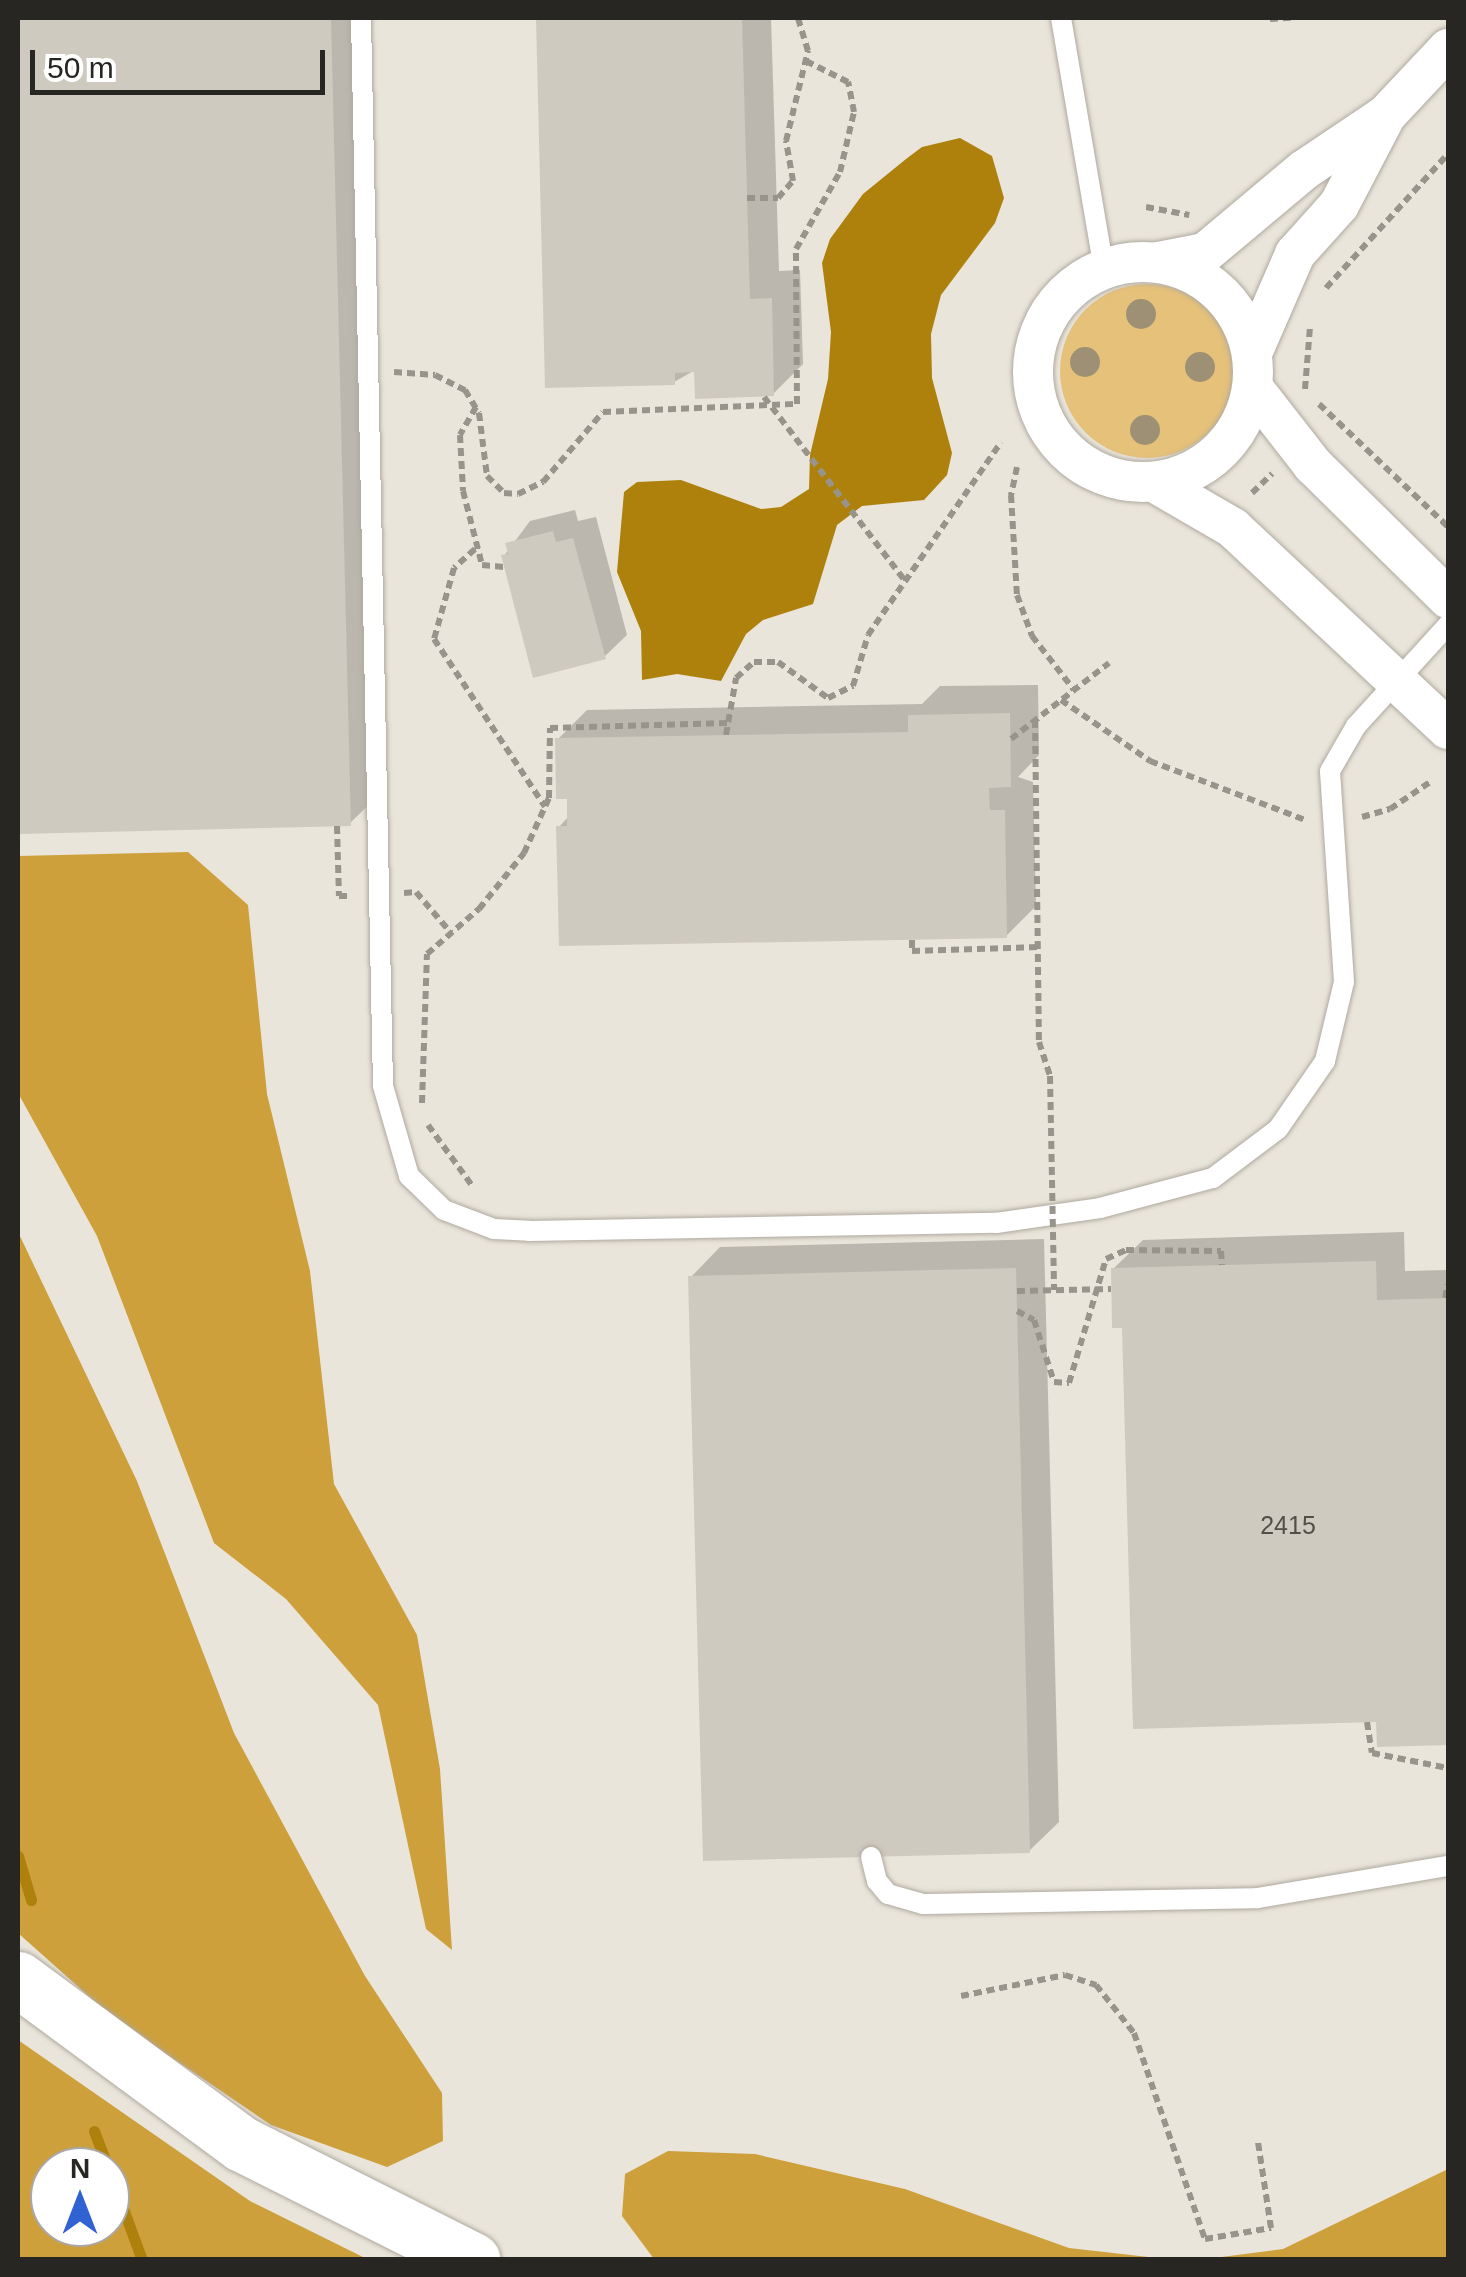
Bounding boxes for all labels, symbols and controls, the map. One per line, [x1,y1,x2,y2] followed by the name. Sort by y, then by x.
[35,30,330,92] scale bar
[47,51,114,84] text: 50 m
[1260,1510,1316,1540] house number: 2415
[30,2147,130,2247] north arrow
[70,2153,90,2184] text: N

